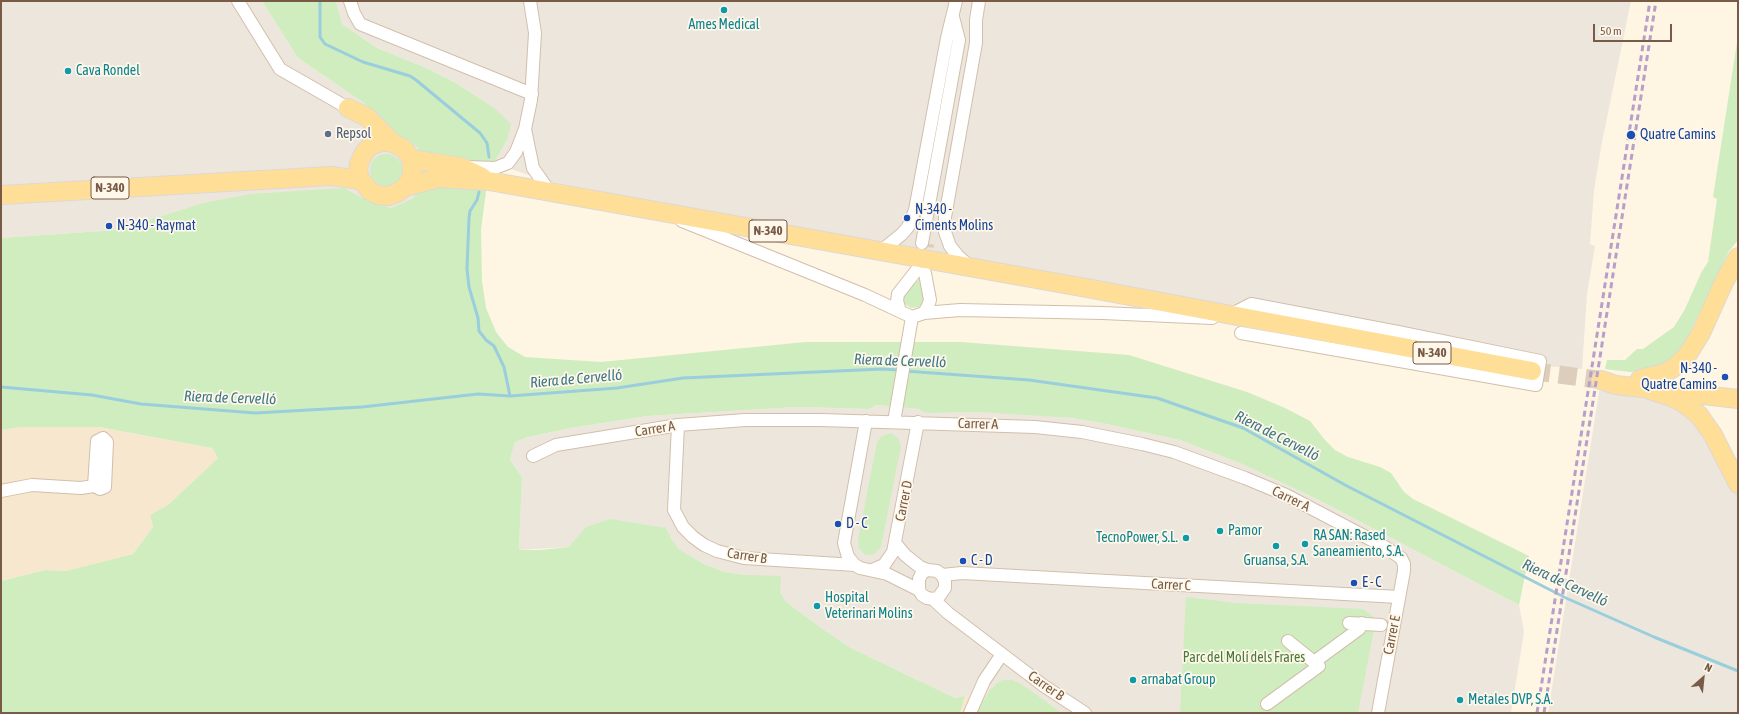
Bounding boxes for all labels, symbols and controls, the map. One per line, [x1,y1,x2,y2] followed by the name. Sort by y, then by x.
[719,5,729,15] marker: Ames Medical
[1595,16,1674,42] scale bar
[688,17,760,33] place label: Ames Medical
[1600,24,1622,38] text: 50 m
[76,63,140,79] place label: Cava Rondel
[63,66,73,76] marker: Cava Rondel
[336,126,371,142] place label: Repsol
[1640,127,1716,143] place label: Quatre Camins
[323,129,333,139] marker: Repsol
[1625,129,1637,141] marker: Quatre Camins
[91,177,129,199] road number: N-340
[915,202,993,234] place label: N-340 - Ciments Molins
[902,213,912,223] marker: N-340 - Ciments Molins
[117,218,196,234] place label: N-340 - Raymat
[749,220,787,242] road number: N-340
[104,221,114,231] marker: N-340 - Raymat
[1413,342,1451,364] road number: N-340
[854,350,946,372] water label: Riera de Cervelló
[1641,361,1717,394] place label: N-340 - Quatre Camins
[529,366,623,392] water label: Riera de Cervelló
[1720,372,1730,382] marker: N-340 - Quatre Camins
[184,387,276,409] water label: Riera de Cervelló
[1232,407,1322,465] water label: Riera de Cervelló
[958,415,998,433] street label: Carrer A
[634,418,676,440] street label: Carrer A
[892,479,916,523] street label: Carrer D
[1269,483,1313,515] street label: Carrer A
[846,516,867,532] place label: D - C
[833,519,843,529] marker: D - C
[1228,523,1262,539] place label: Pamor
[1215,526,1225,536] marker: Pamor
[1313,528,1404,560] place label: RA SAN: Rased Saneamiento, S.A.
[1096,530,1178,546] place label: TecnoPower, S.L.
[1181,533,1191,543] marker: TecnoPower, S.L.
[1300,539,1310,549] marker: RA SAN: Rased Saneamiento, S.A.
[1271,541,1281,551] marker: Gruansa, S.A.
[726,545,768,567] street label: Carrer B
[971,553,992,569] place label: C - D
[1243,553,1309,569] place label: Gruansa, S.A.
[1519,555,1611,611] water label: Riera de Cervelló
[958,556,968,566] marker: C - D
[1362,575,1382,591] place label: E - C
[1151,576,1191,594] street label: Carrer C
[1349,578,1359,588] marker: E - C
[825,590,913,622] place label: Hospital Veterinari Molins
[812,601,822,611] marker: Hospital Veterinari Molins
[1380,614,1404,656] street label: Carrer E
[1183,650,1305,666] park label: Parc del Molí dels Frares
[1683,658,1723,698] north arrow
[1703,660,1714,674] text: N
[1025,668,1067,704] street label: Carrer B
[1141,672,1216,688] place label: arnabat Group
[1128,675,1138,685] marker: arnabat Group
[1468,692,1553,708] place label: Metales DVP, S.A.
[1455,695,1465,705] marker: Metales DVP, S.A.

